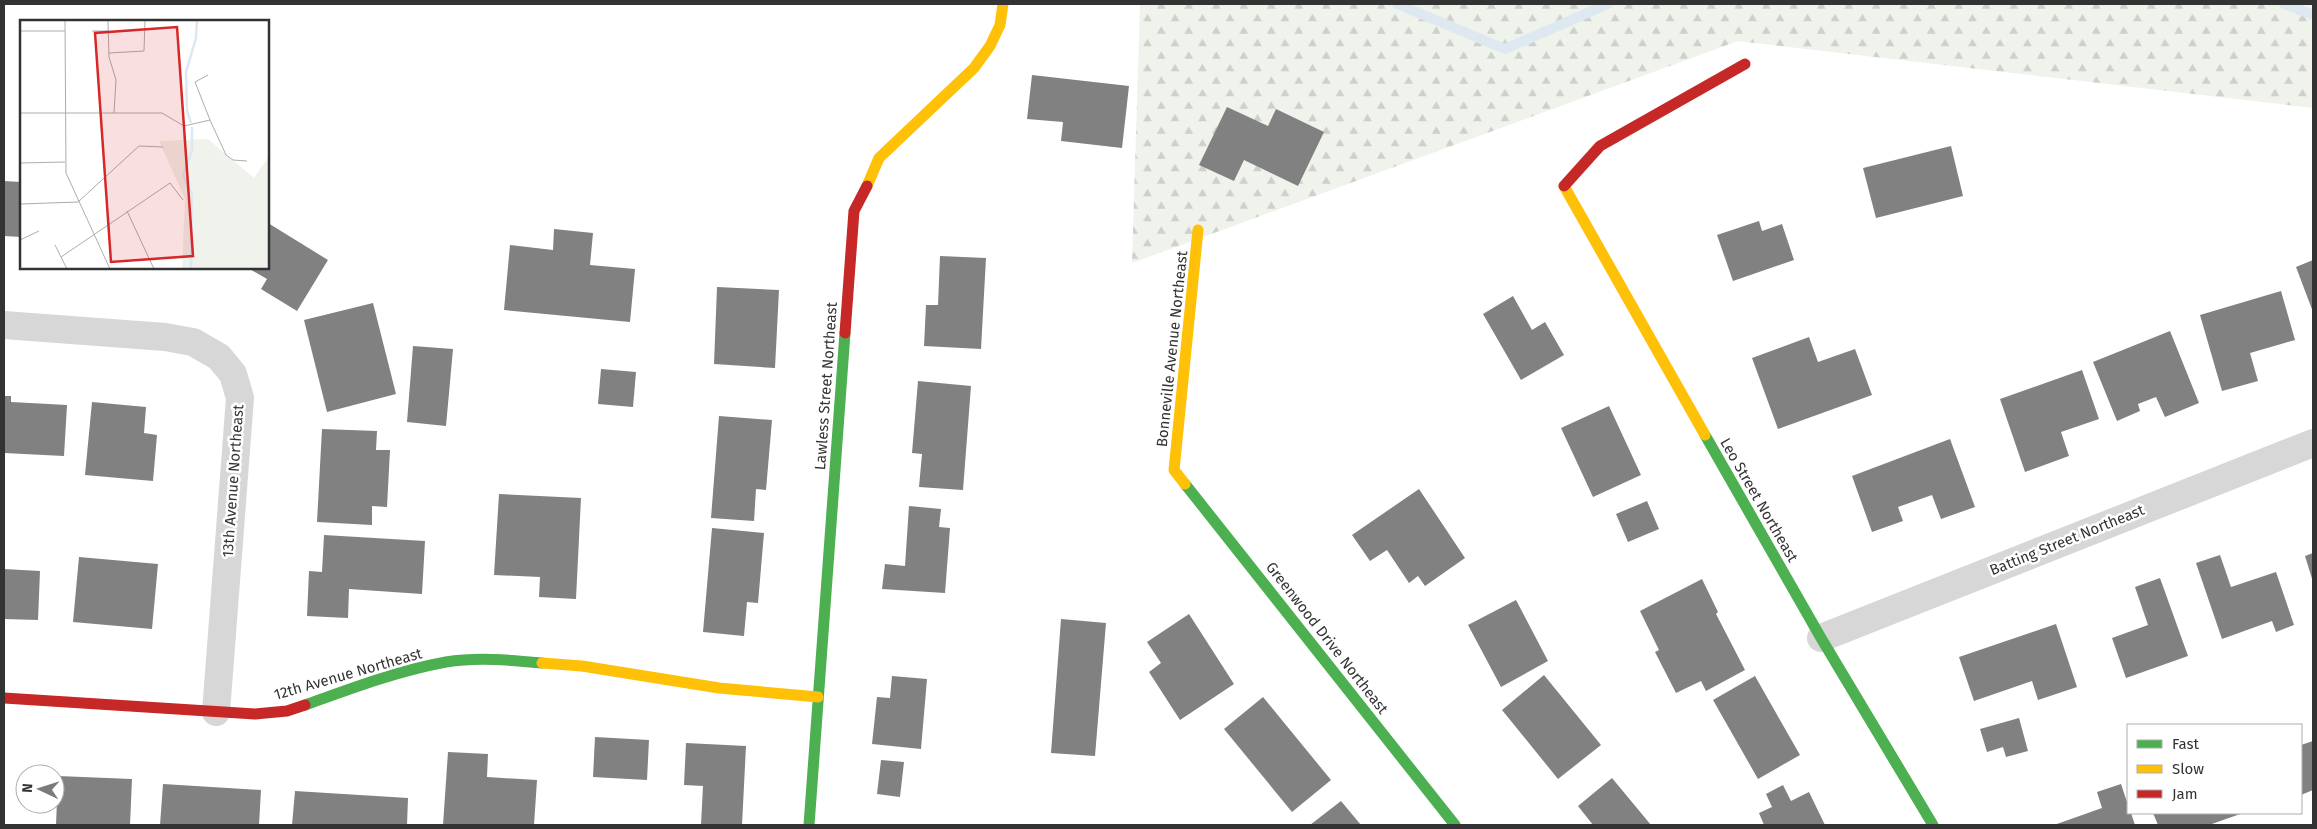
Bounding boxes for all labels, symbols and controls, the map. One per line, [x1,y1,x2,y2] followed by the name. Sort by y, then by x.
[20,20,269,269] inset map
[1153,249,1191,448] street label: Bonneville Avenue Northeast
[811,301,841,471] street label: Lawless Street Northeast
[219,403,247,558] street label: 13th Avenue Northeast
[1716,435,1802,566] street label: Leo Street Northeast
[1987,501,2147,579] street label: Batting Street Northeast
[1262,558,1392,718] street label: Greenwood Drive Northeast
[272,644,425,704] street label: 12th Avenue Northeast
[2127,724,2302,814] legend
[2172,735,2199,753] text: Fast
[2172,760,2204,778] text: Slow
[15,764,65,814] north arrow
[19,783,36,793] text: N
[2172,785,2198,803] text: Jam

